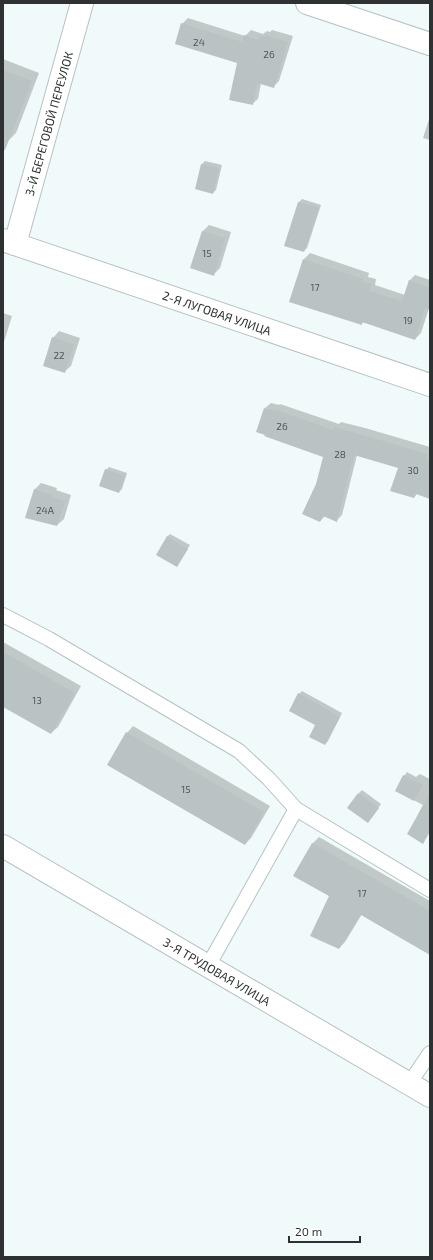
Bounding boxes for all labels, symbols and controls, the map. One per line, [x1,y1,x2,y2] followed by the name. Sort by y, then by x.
[193,36,205,48] house number: 24
[263,48,275,60] house number: 26
[22,50,75,197] street label: 3-Й БЕРЕГОВОЙ ПЕРЕУЛОК
[202,247,212,259] house number: 15
[310,281,320,293] house number: 17
[161,288,274,338] street label: 2-Я ЛУГОВАЯ УЛИЦА
[403,314,413,326] house number: 19
[53,349,65,361] house number: 22
[276,420,288,432] house number: 26
[334,448,346,460] house number: 28
[407,464,419,476] house number: 30
[36,504,55,516] house number: 24А
[32,694,42,706] house number: 13
[181,783,191,795] house number: 15
[357,887,367,899] house number: 17
[161,935,274,1008] street label: 3-Я ТРУДОВАЯ УЛИЦА
[289,1218,360,1244] scale bar
[295,1224,322,1238] text: 20 m

